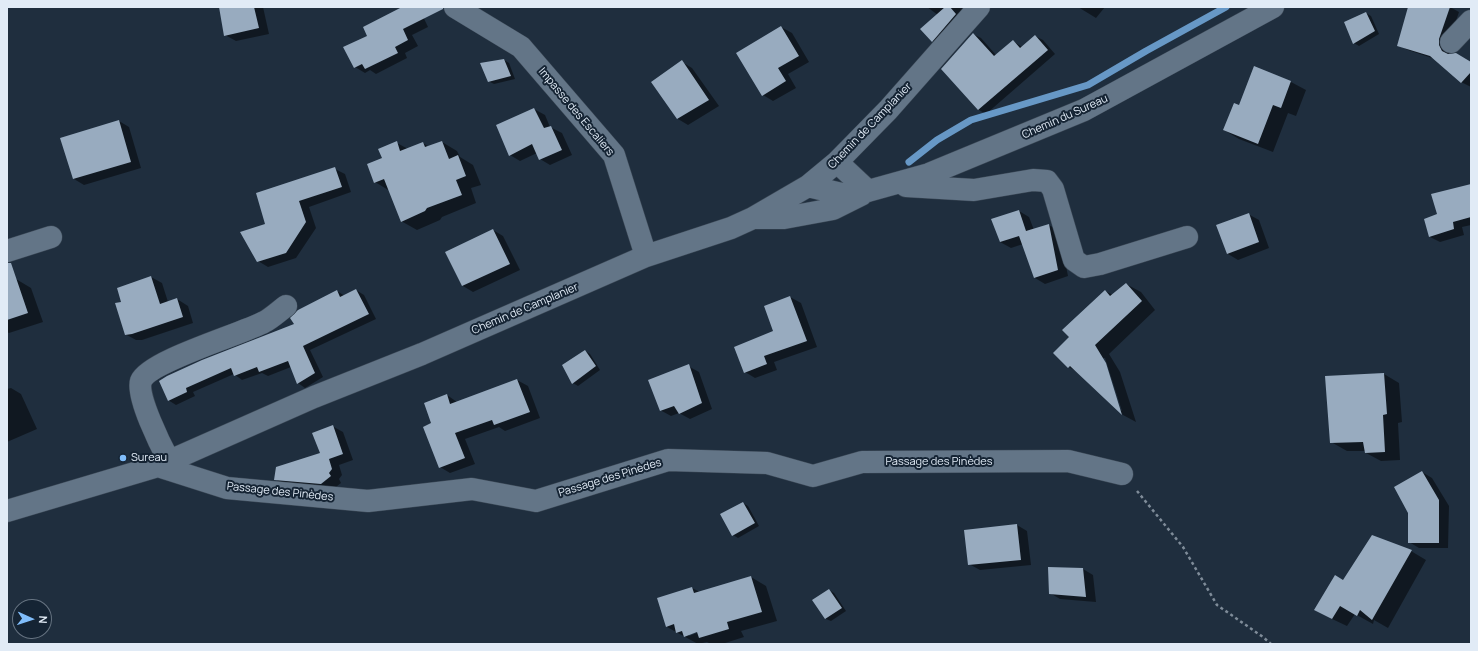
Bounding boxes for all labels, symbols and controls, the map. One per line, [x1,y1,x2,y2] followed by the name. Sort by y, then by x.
[535,65,617,159] street label: Impasse des Escaliers
[826,80,914,172] street label: Chemin de Camplanier
[1020,92,1110,142] street label: Chemin du Sureau
[470,281,580,337] street label: Chemin de Camplanier
[131,451,167,465] place label: Sureau
[118,453,128,463] marker: Sureau
[885,455,993,469] street label: Passage des Pinèdes
[557,456,663,500] street label: Passage des Pinèdes
[226,480,334,504] street label: Passage des Pinèdes
[12,599,52,639] north arrow
[36,615,51,624] text: N

